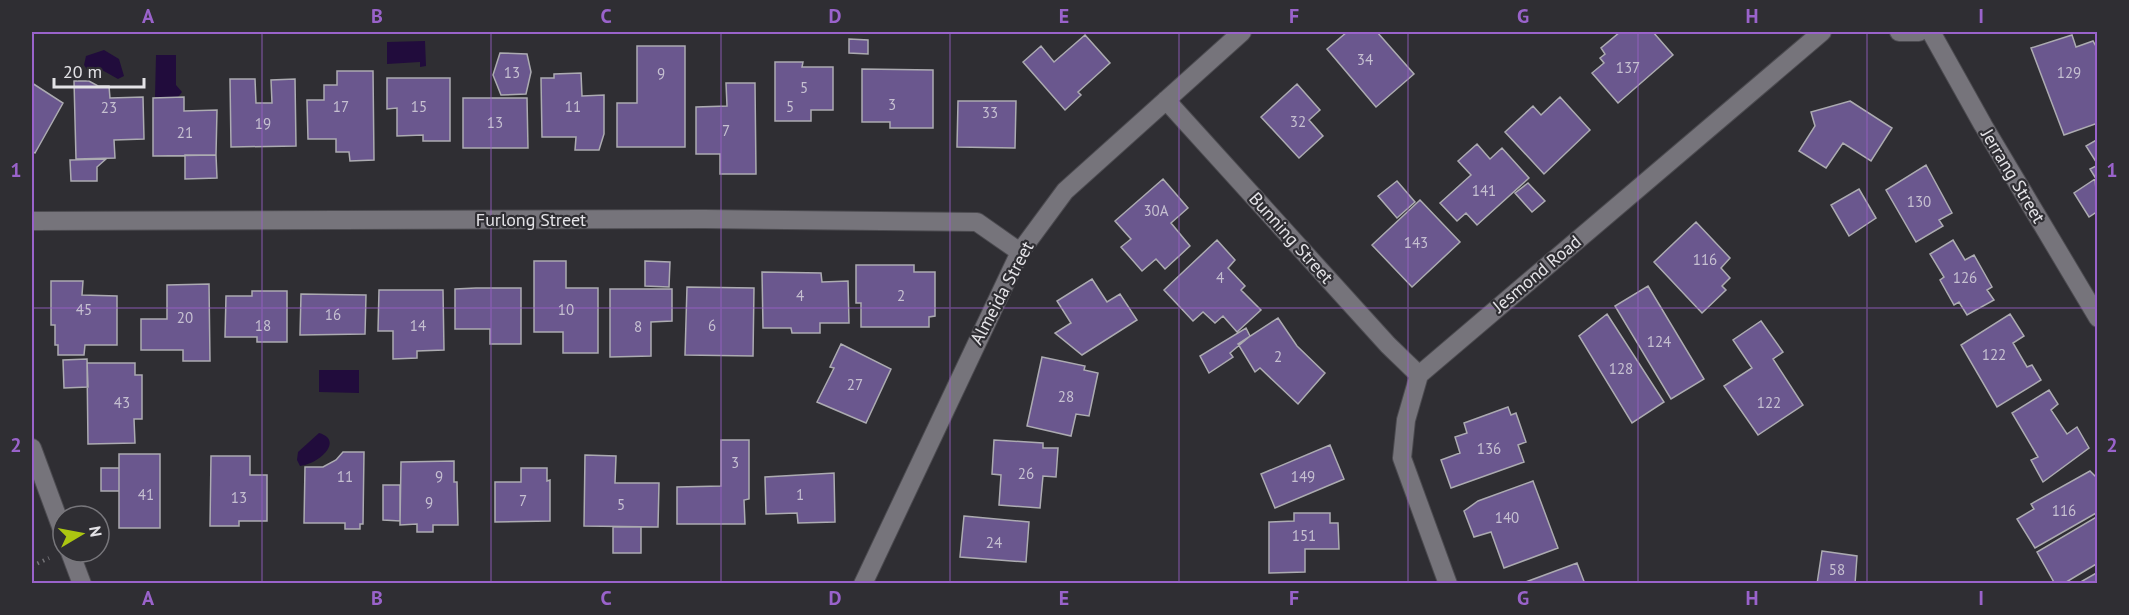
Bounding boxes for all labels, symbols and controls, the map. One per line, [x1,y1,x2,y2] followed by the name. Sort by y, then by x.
[142,3,155,29] text: A
[371,3,383,29] text: B
[600,3,612,29] text: C
[829,3,842,29] text: D
[1059,3,1069,29] text: E
[1289,3,1299,29] text: F
[1517,3,1529,29] text: G
[1745,3,1759,29] text: H
[1978,3,1984,29] text: I
[1357,50,1373,69] house number: 34
[54,51,144,89] scale bar
[1616,58,1640,77] house number: 137
[63,60,102,83] text: 20 m
[504,63,520,82] house number: 13
[2057,63,2081,82] house number: 129
[657,64,665,83] house number: 9
[800,78,808,97] house number: 5
[888,95,896,114] house number: 3
[333,97,349,116] house number: 17
[411,97,427,116] house number: 15
[565,97,581,116] house number: 11
[786,97,794,116] house number: 5
[101,98,117,117] house number: 23
[982,103,998,122] house number: 33
[1290,112,1306,131] house number: 32
[487,113,503,132] house number: 13
[255,114,271,133] house number: 19
[722,121,730,140] house number: 7
[177,123,193,142] house number: 21
[1976,124,2051,227] street label: Jerrang Street
[10,157,22,183] text: 1
[2106,157,2118,183] text: 1
[1472,181,1496,200] house number: 141
[1244,187,1338,288] street label: Bunning Street
[1907,192,1931,211] house number: 130
[1143,201,1169,220] house number: 30A
[476,208,586,231] street label: Furlong Street
[1487,230,1586,318] street label: Jesmond Road
[1404,233,1428,252] house number: 143
[965,237,1038,348] street label: Almeida Street
[1693,250,1717,269] house number: 116
[1216,268,1224,287] house number: 4
[1953,268,1977,287] house number: 126
[796,286,804,305] house number: 4
[897,286,905,305] house number: 2
[76,300,92,319] house number: 45
[558,300,574,319] house number: 10
[325,305,341,324] house number: 16
[177,308,193,327] house number: 20
[255,316,271,335] house number: 18
[410,316,426,335] house number: 14
[708,316,716,335] house number: 6
[634,317,642,336] house number: 8
[1647,332,1671,351] house number: 124
[1982,345,2006,364] house number: 122
[1274,347,1282,366] house number: 2
[1609,359,1633,378] house number: 128
[847,375,863,394] house number: 27
[1058,387,1074,406] house number: 28
[114,393,130,412] house number: 43
[1757,393,1781,412] house number: 122
[10,432,22,458] text: 2
[2106,432,2118,458] text: 2
[1477,439,1501,458] house number: 136
[731,453,739,472] house number: 3
[1018,464,1034,483] house number: 26
[337,467,353,486] house number: 11
[435,467,443,486] house number: 9
[1291,467,1315,486] house number: 149
[138,485,154,504] house number: 41
[796,485,804,504] house number: 1
[231,488,247,507] house number: 13
[519,491,527,510] house number: 7
[425,493,433,512] house number: 9
[617,495,625,514] house number: 5
[2052,501,2076,520] house number: 116
[51,504,111,564] north arrow
[1495,508,1519,527] house number: 140
[85,524,107,538] text: N
[1292,526,1316,545] house number: 151
[986,533,1002,552] house number: 24
[1829,560,1845,579] house number: 58
[142,585,155,611] text: A
[371,585,383,611] text: B
[600,585,612,611] text: C
[829,585,842,611] text: D
[1059,585,1069,611] text: E
[1289,585,1299,611] text: F
[1517,585,1529,611] text: G
[1745,585,1759,611] text: H
[1978,585,1984,611] text: I

